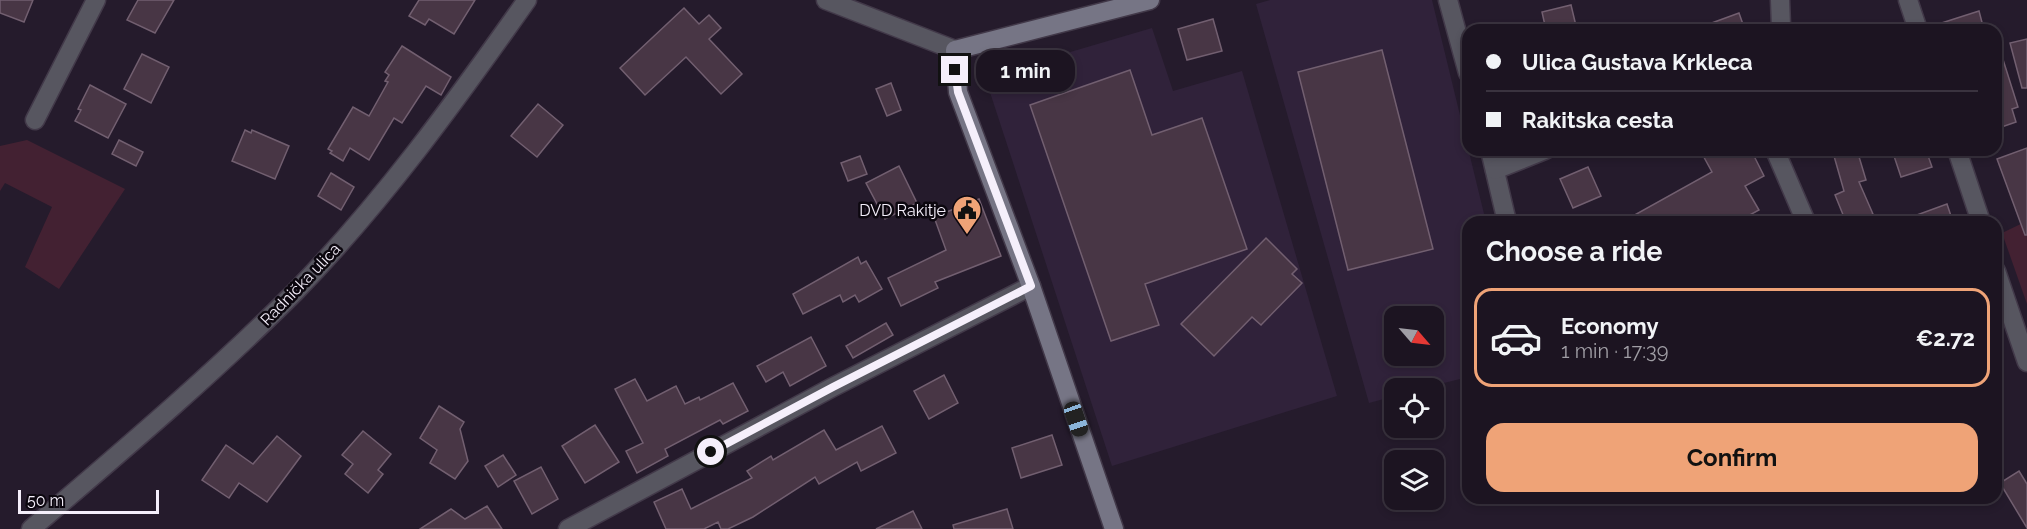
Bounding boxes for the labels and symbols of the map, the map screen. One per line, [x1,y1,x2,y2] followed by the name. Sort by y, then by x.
[976,49,1075,91] callout: 1 min
[941,56,968,83] route end
[951,194,983,236] public building icon: DVD Rakitje
[859,201,946,220] place label: DVD Rakitje
[256,239,344,329] street label: Radnička ulica
[1384,306,1444,366] north arrow
[1062,399,1090,439] car
[697,438,724,465] route start
[18,487,159,514] scale bar

